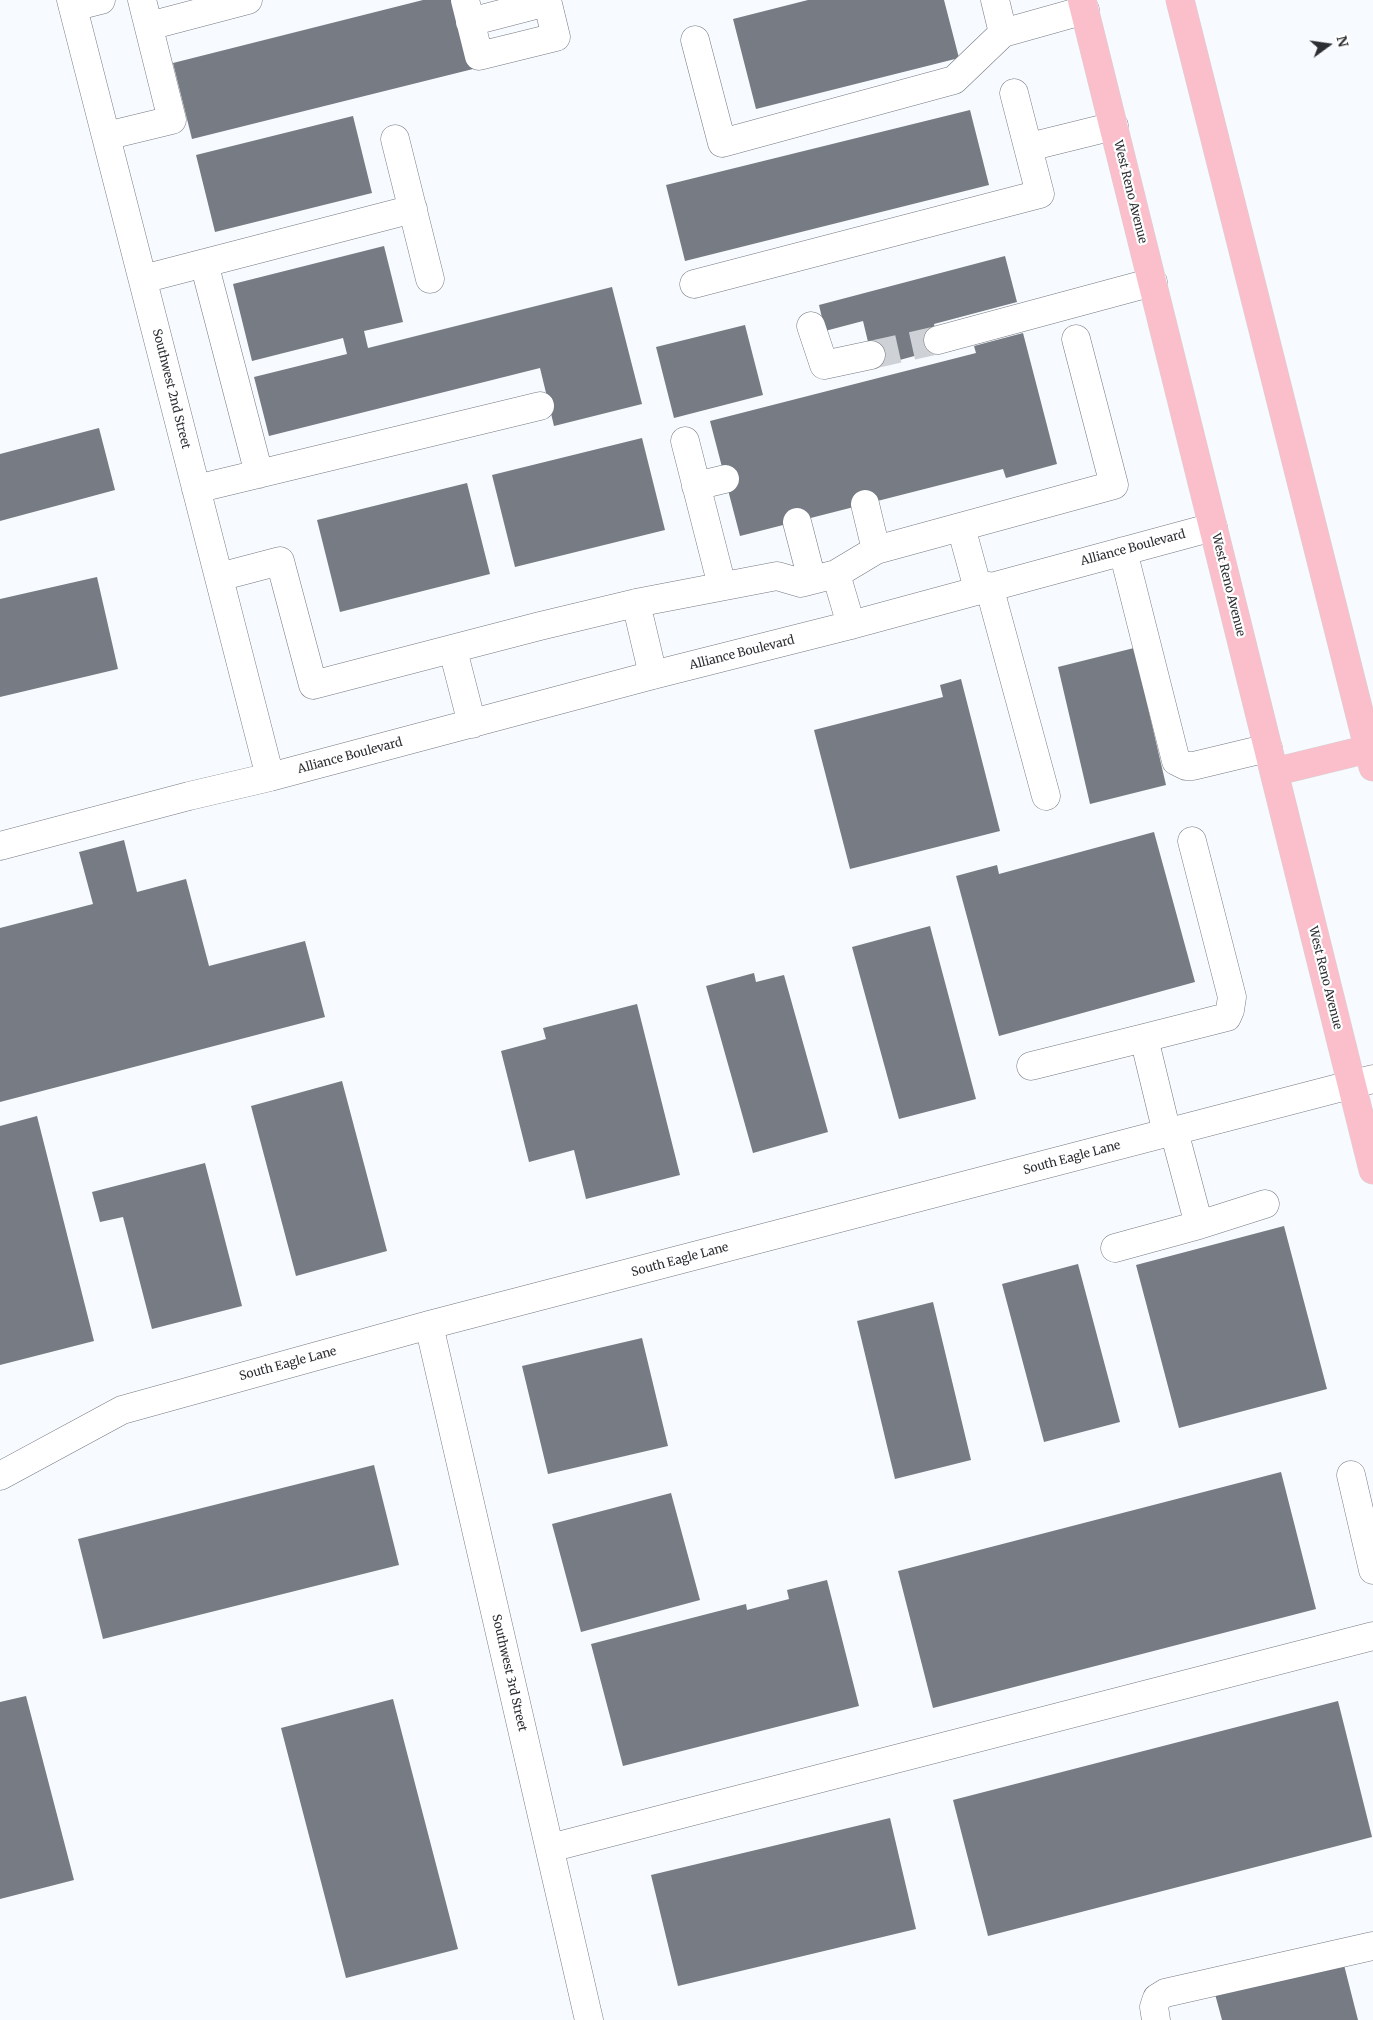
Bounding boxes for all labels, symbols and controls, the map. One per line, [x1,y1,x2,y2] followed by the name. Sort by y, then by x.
[1303,20,1353,70] north arrow
[1332,34,1353,49] text: N
[1110,139,1150,245] street label: West Reno Avenue
[149,327,193,451] street label: Southwest 2nd Street
[1079,527,1187,569] street label: Alliance Boulevard
[1208,532,1248,638] street label: West Reno Avenue
[688,633,796,673] street label: Alliance Boulevard
[296,735,404,777] street label: Alliance Boulevard
[1305,925,1345,1031] street label: West Reno Avenue
[1022,1138,1122,1178] street label: South Eagle Lane
[630,1240,730,1280] street label: South Eagle Lane
[238,1344,338,1384] street label: South Eagle Lane
[489,1613,529,1733] street label: Southwest 3rd Street

